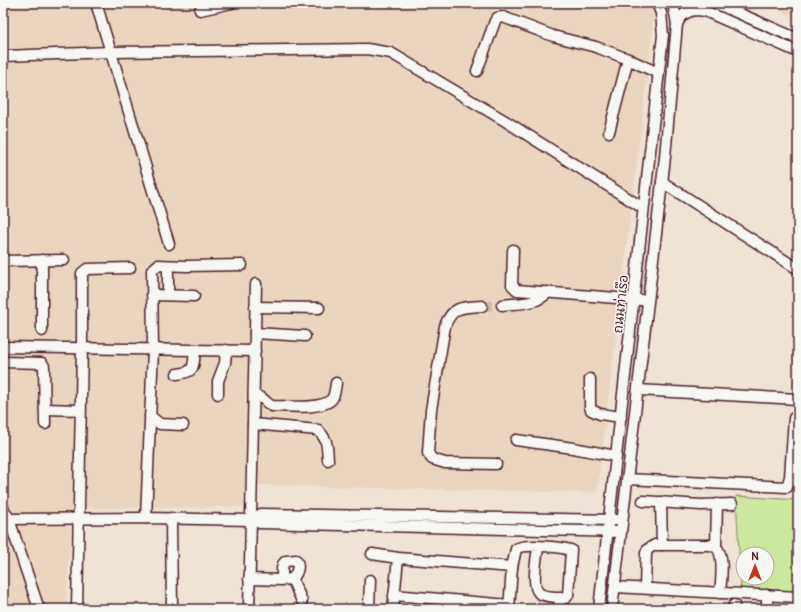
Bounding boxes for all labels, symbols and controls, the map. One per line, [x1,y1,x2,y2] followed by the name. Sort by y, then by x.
[609,274,632,334] street label: ถนนท่าเรือ
[735,546,775,586] north arrow
[751,550,759,563] text: N

